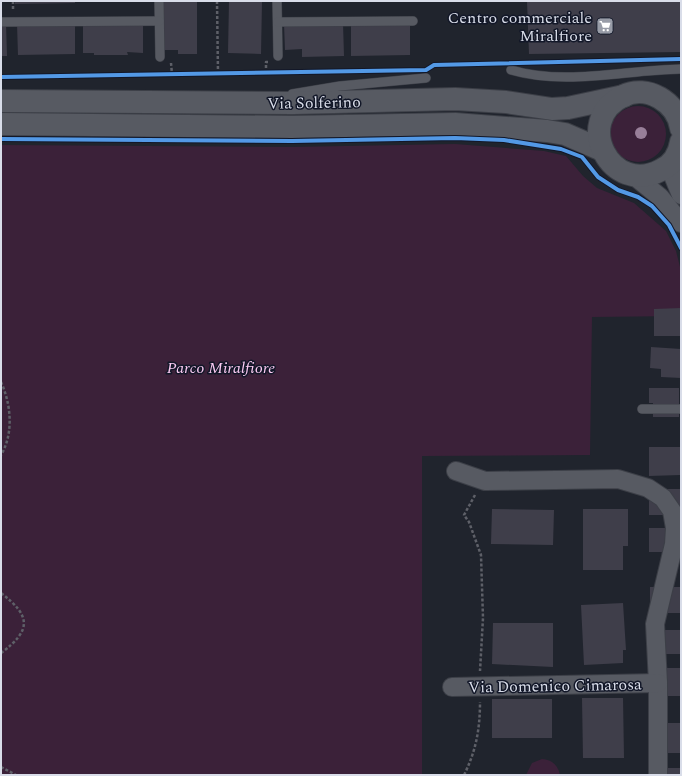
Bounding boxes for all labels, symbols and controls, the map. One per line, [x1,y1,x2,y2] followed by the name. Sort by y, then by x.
[448,6,592,48] place label: Centro commerciale Miralfiore
[595,16,615,36] supermarket icon: Centro commerciale Miralfiore
[267,90,361,116] street label: Via Solferino
[167,356,275,380] park label: Parco Miralfiore
[468,672,642,700] street label: Via Domenico Cimarosa

